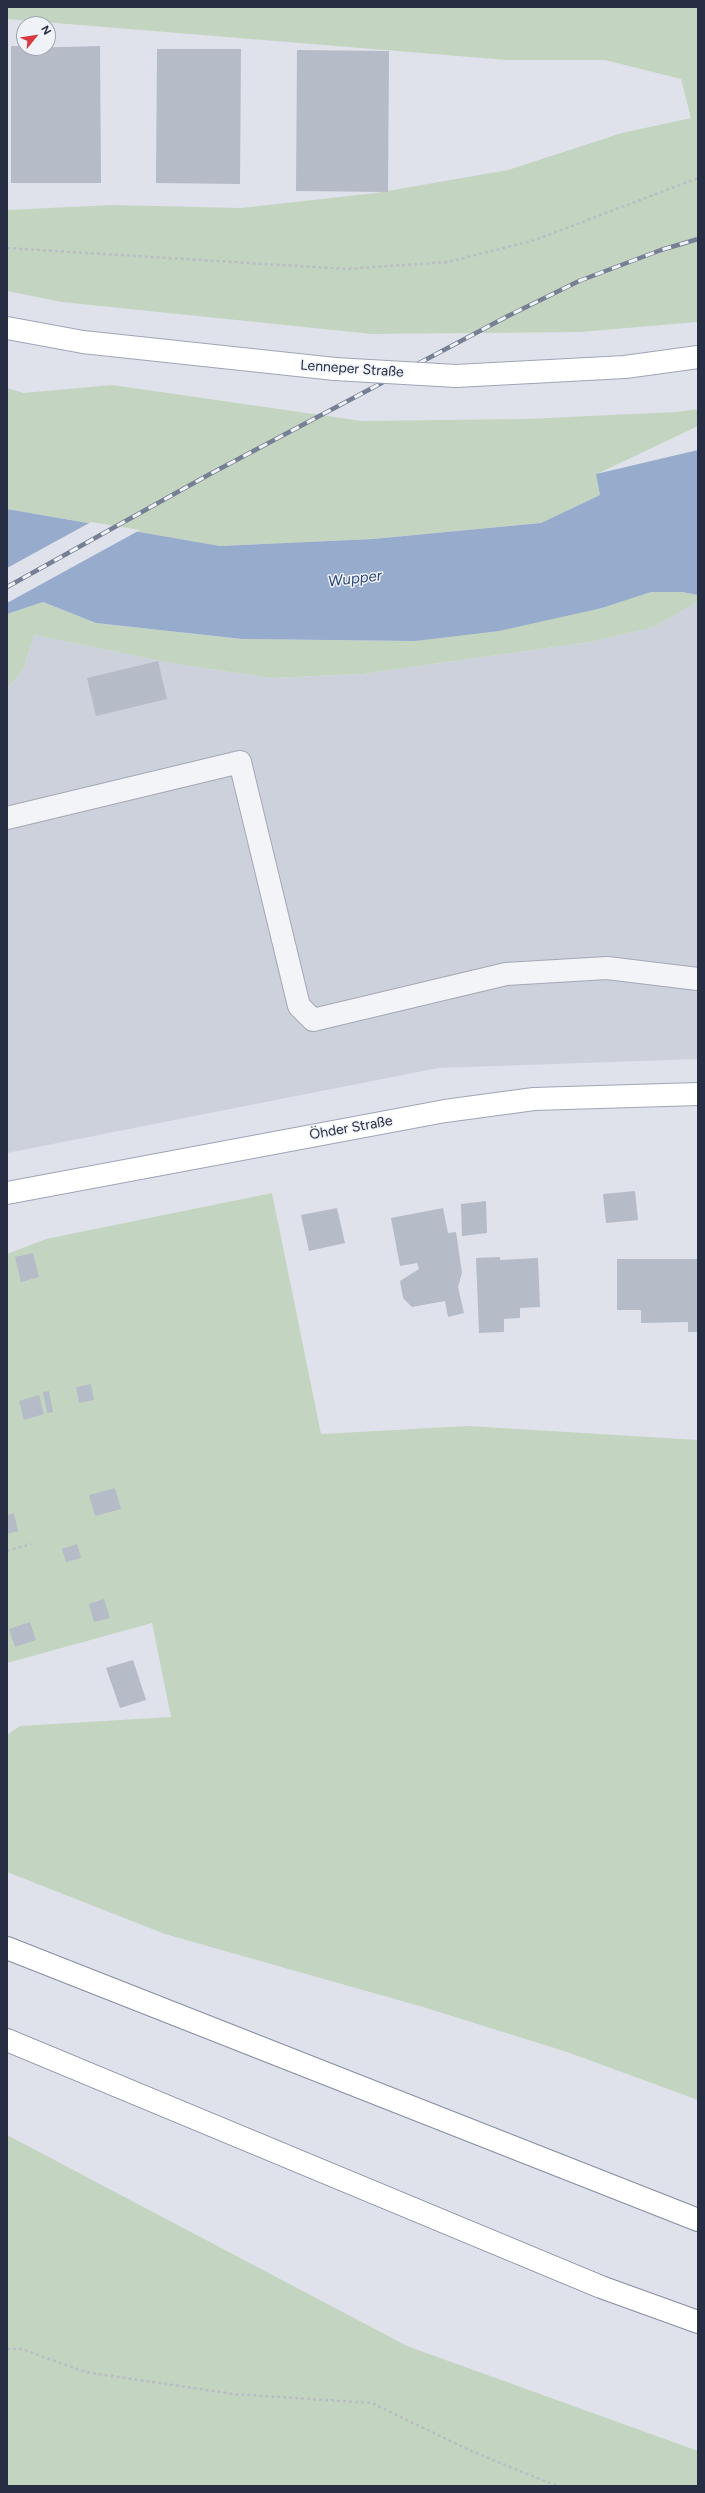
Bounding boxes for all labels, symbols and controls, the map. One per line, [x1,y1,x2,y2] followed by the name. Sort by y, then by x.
[16,16,56,56] north arrow
[38,23,54,37] text: N
[300,357,404,381] street label: Lenneper Straße
[327,567,383,591] water label: Wupper
[308,1112,394,1144] street label: Öhder Straße

